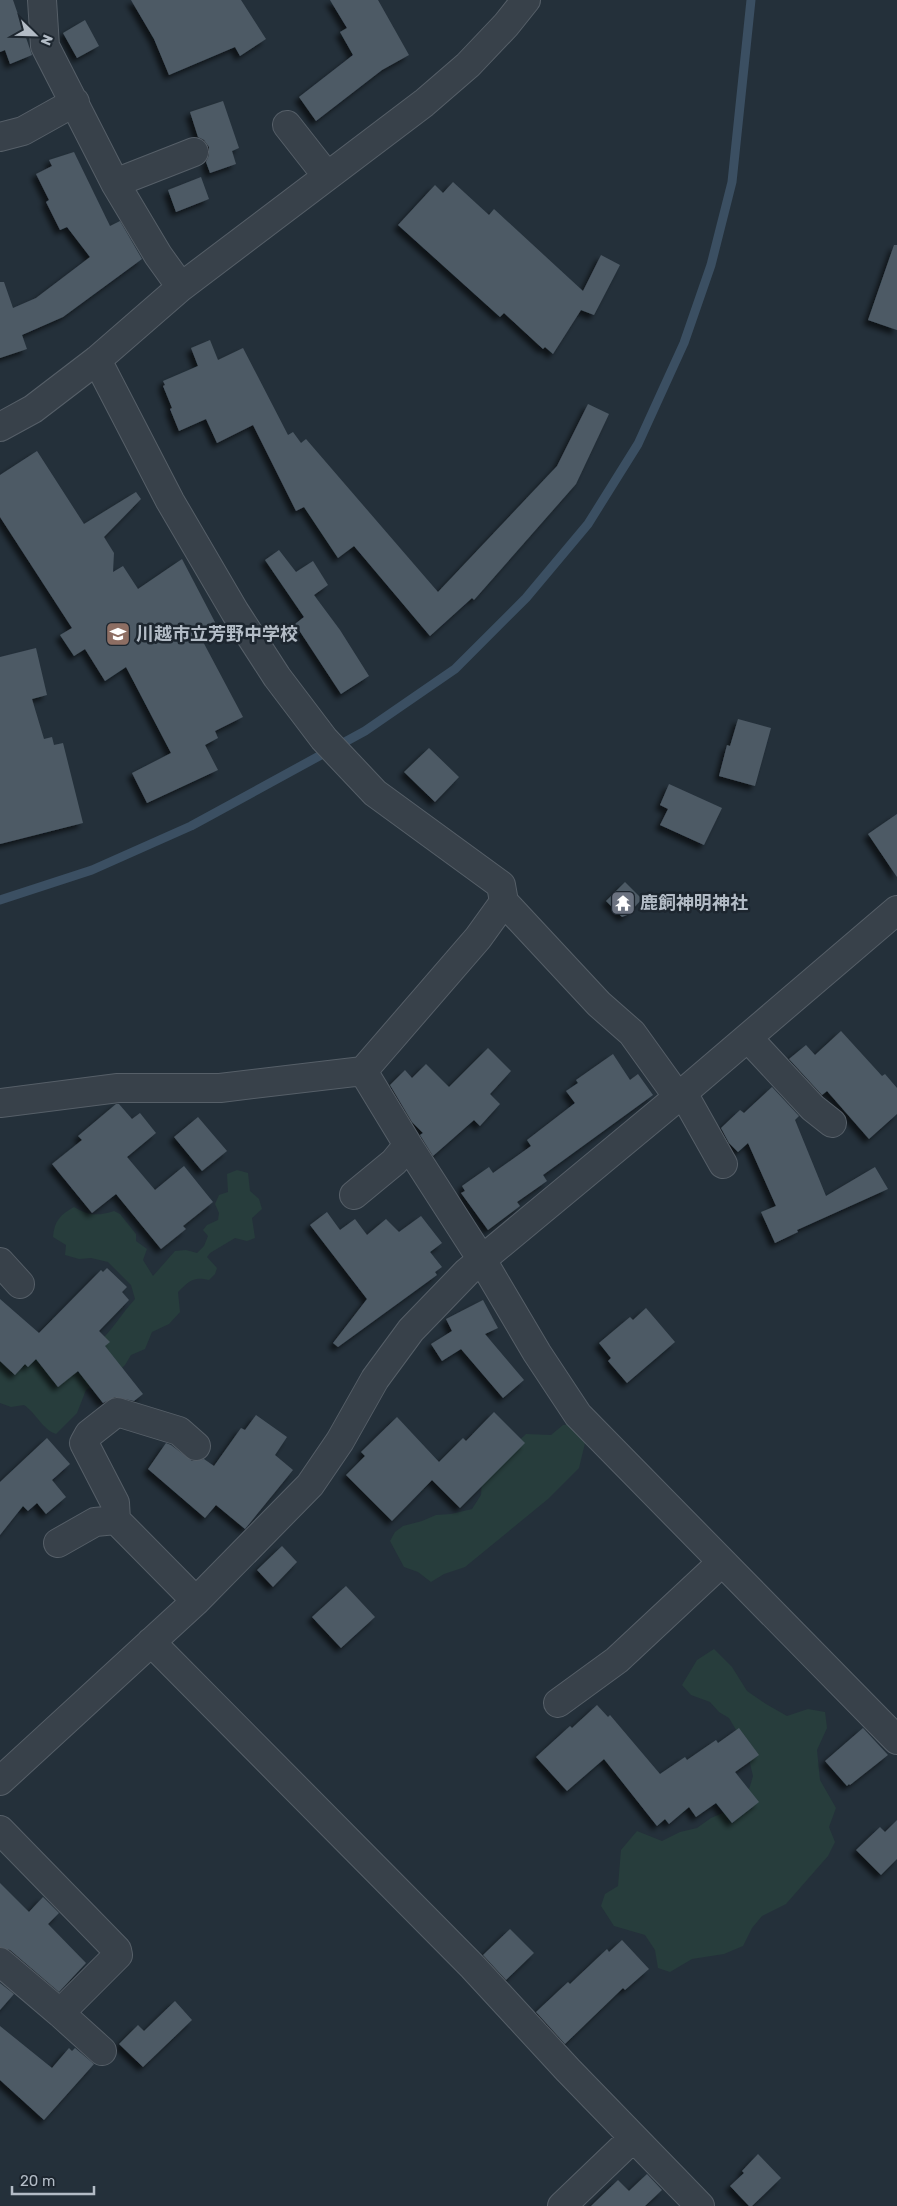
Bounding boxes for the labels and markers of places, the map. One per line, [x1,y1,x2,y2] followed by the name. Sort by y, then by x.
[105,621,131,647] school or university icon: 川越市立芳野中学校
[136,623,298,645] place label: 川越市立芳野中学校
[610,890,636,916] temple icon: 鹿飼神明神社
[640,892,748,914] place label: 鹿飼神明神社

